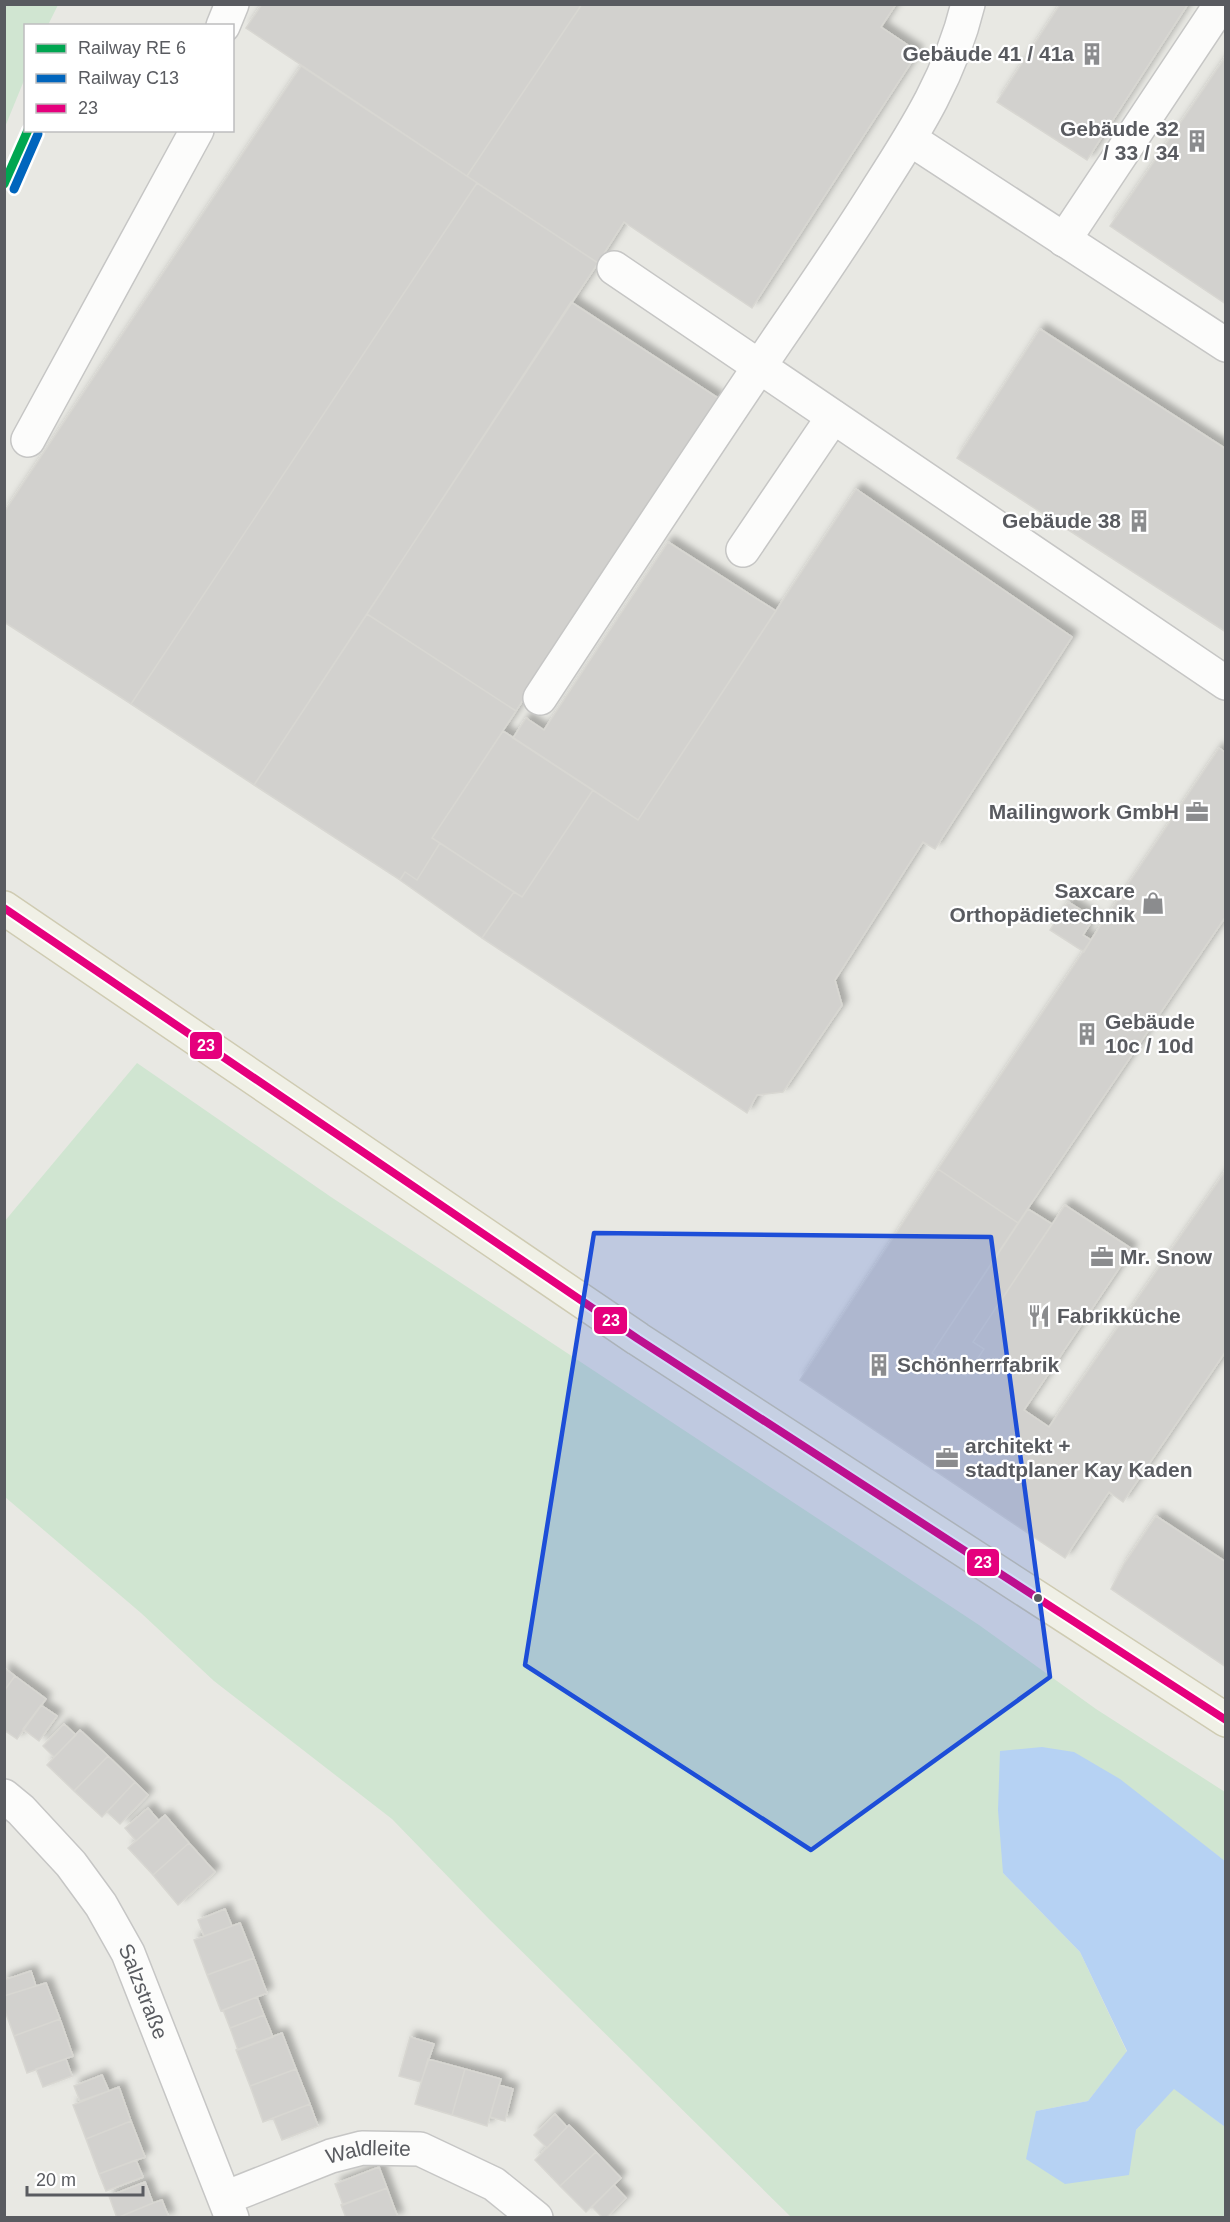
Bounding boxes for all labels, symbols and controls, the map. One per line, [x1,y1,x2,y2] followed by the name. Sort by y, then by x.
[24,24,234,132] legend
[78,38,186,58] text: Railway RE 6
[1079,41,1105,67] building icon: Gebäude 41 / 41a
[902,42,1074,65] place label: Gebäude 41 / 41a
[78,68,179,88] text: Railway C13
[78,98,98,118] text: 23
[1060,117,1179,164] place label: Gebäude 32 / 33 / 34
[1184,128,1210,154] building icon: Gebäude 32 / 33 / 34
[1126,508,1152,534] building icon: Gebäude 38
[1002,509,1121,532] place label: Gebäude 38
[1184,799,1210,825] office icon: Mailingwork GmbH
[989,800,1179,823] place label: Mailingwork GmbH
[949,879,1135,926] place label: Saxcare Orthopädietechnik
[1140,890,1166,916] shop icon: Saxcare Orthopädietechnik
[1105,1010,1195,1057] place label: Gebäude 10c / 10d
[1074,1021,1100,1047] building icon: Gebäude 10c / 10d
[189,1031,223,1060] line badge: 23
[197,1037,215,1054] text: 23
[1089,1244,1115,1270] office icon: Mr. Snow
[1120,1245,1213,1268] place label: Mr. Snow
[1026,1303,1052,1329] restaurant icon: Fabrikküche
[1057,1304,1181,1327] place label: Fabrikküche
[593,1306,628,1335] line badge: 23
[602,1312,620,1329] text: 23
[866,1352,892,1378] building icon: Schönherrfabrik
[897,1353,1060,1376] place label: Schönherrfabrik
[965,1434,1193,1481] place label: architekt + stadtplaner Kay Kaden
[934,1445,960,1471] office icon: architekt + stadtplaner Kay Kaden
[966,1548,1000,1577] line badge: 23
[974,1554,992,1571] text: 23
[1032,1592,1044,1604] unlabelled marker
[114,1940,173,2042] street label: Salzstraße
[323,2136,411,2168] street label: Waldleite
[27,2159,142,2197] scale bar
[36,2170,76,2190] text: 20 m

